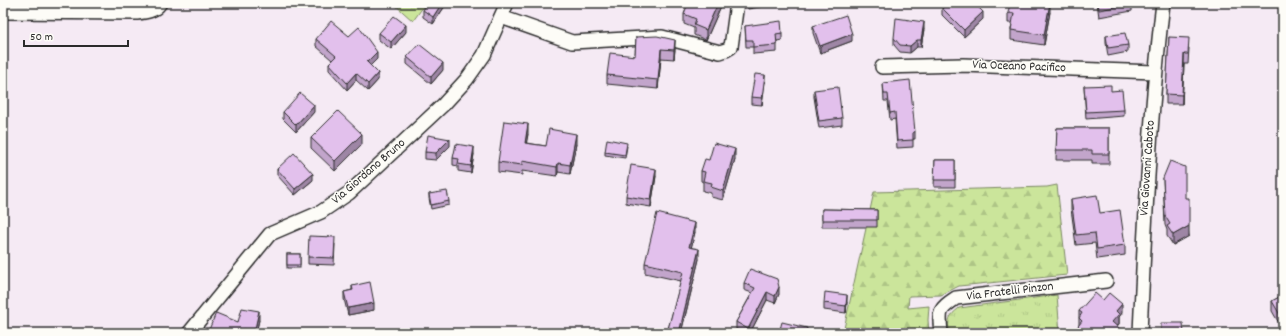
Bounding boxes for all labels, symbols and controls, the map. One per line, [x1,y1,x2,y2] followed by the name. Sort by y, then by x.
[24,22,128,48] scale bar
[30,29,53,46] text: 50 m
[972,56,1066,78] street label: Via Oceano Pacifico
[1135,119,1161,216] street label: Via Giovanni Caboto
[328,134,410,210] street label: Via Giordano Bruno
[965,277,1055,307] street label: Via Fratelli Pinzon

